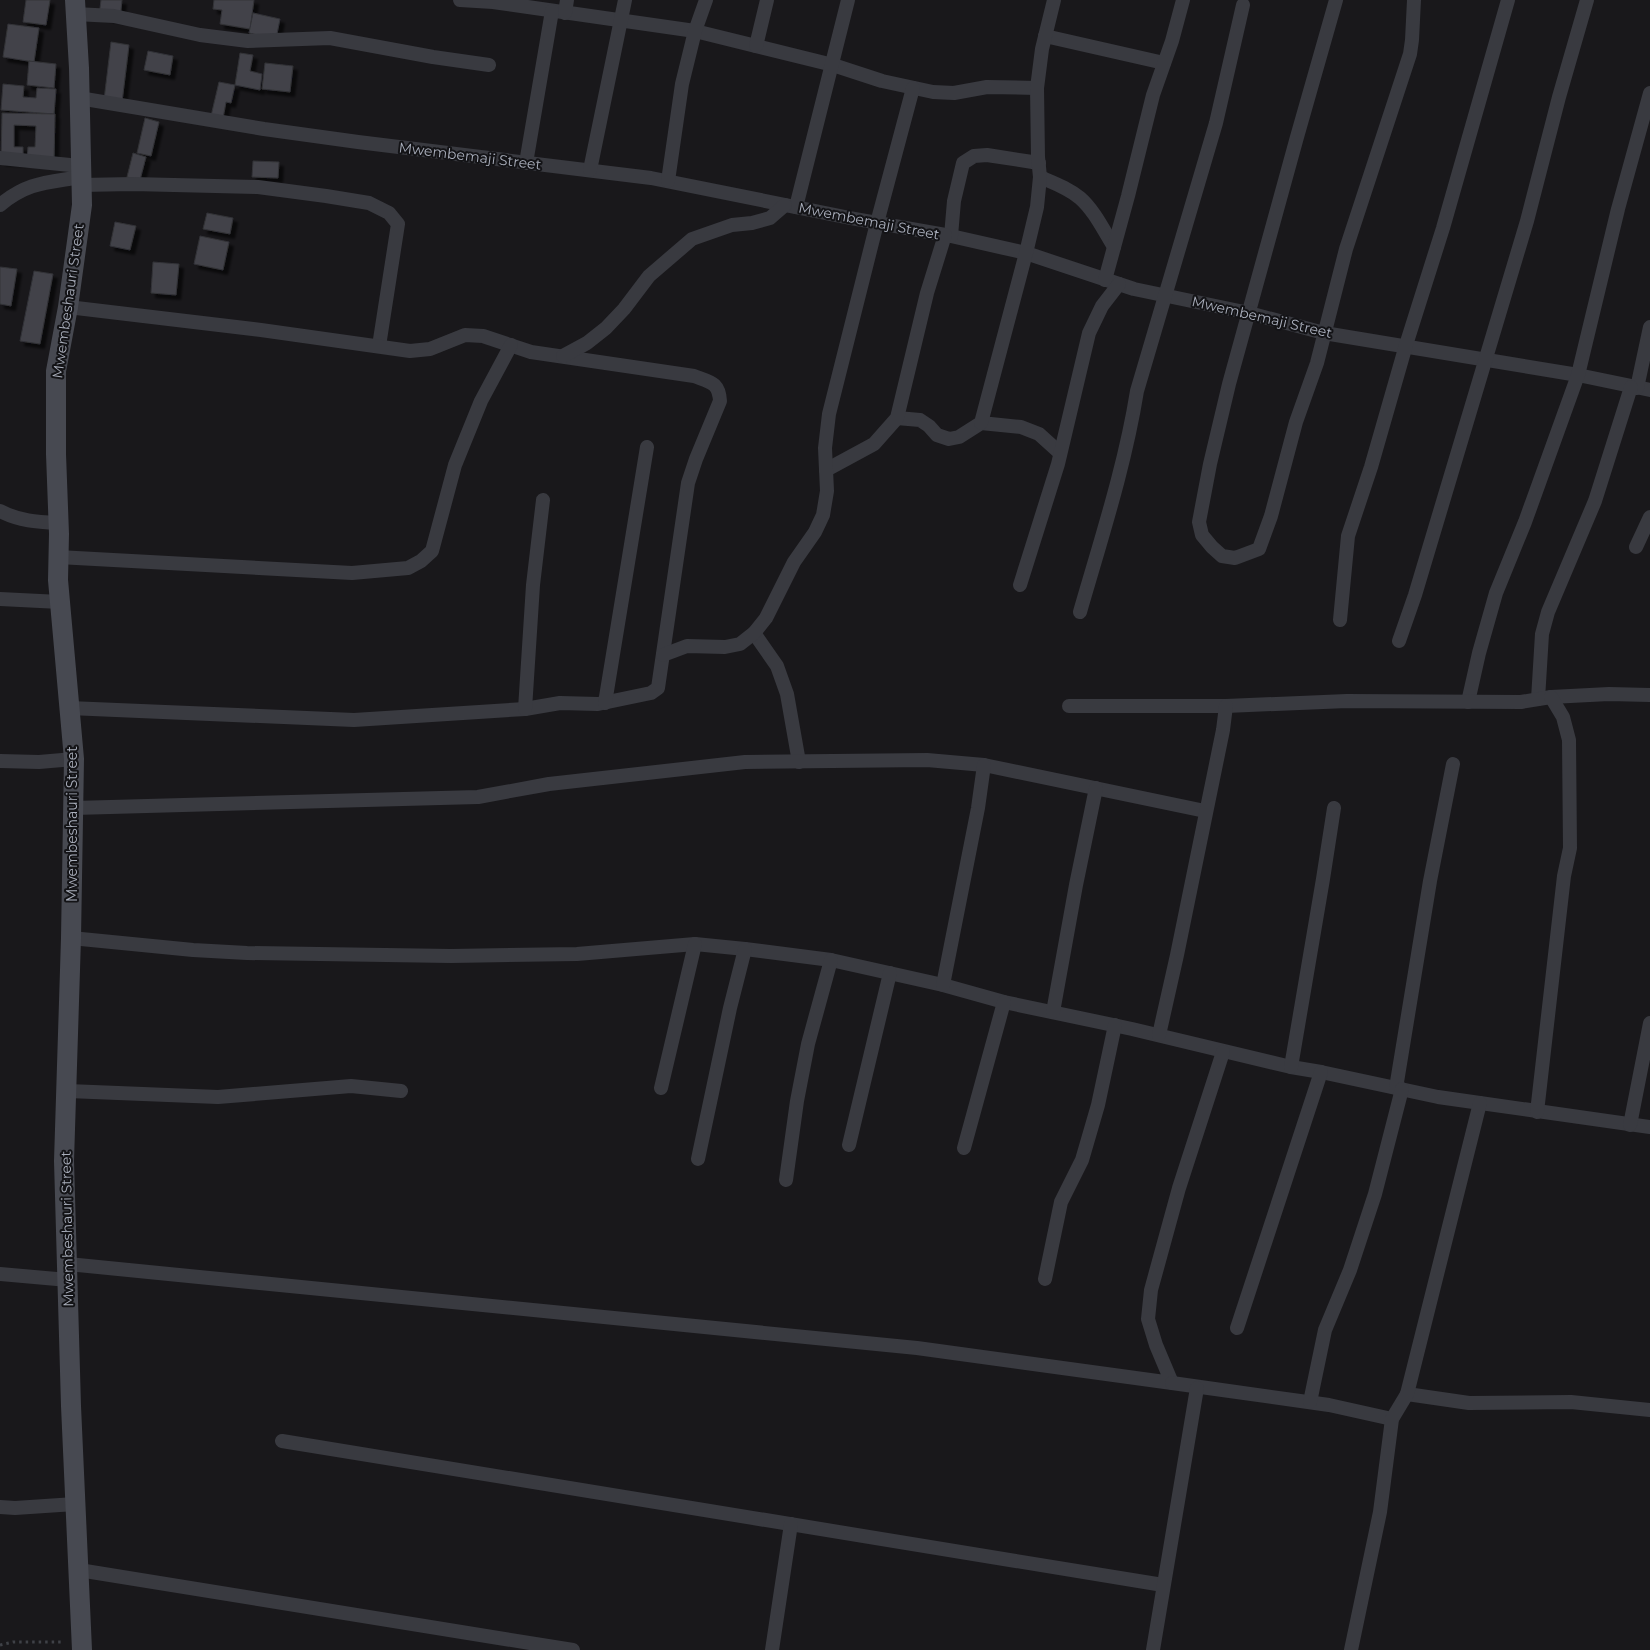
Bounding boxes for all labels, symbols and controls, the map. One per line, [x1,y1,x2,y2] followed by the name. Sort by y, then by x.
[398,138,543,174] street label: Mwembemaji Street
[797,198,941,244] street label: Mwembemaji Street
[48,222,88,379] street label: Mwembeshauri Street
[1190,292,1334,342] street label: Mwembemaji Street
[63,746,81,902] street label: Mwembeshauri Street
[57,1151,77,1307] street label: Mwembeshauri Street

